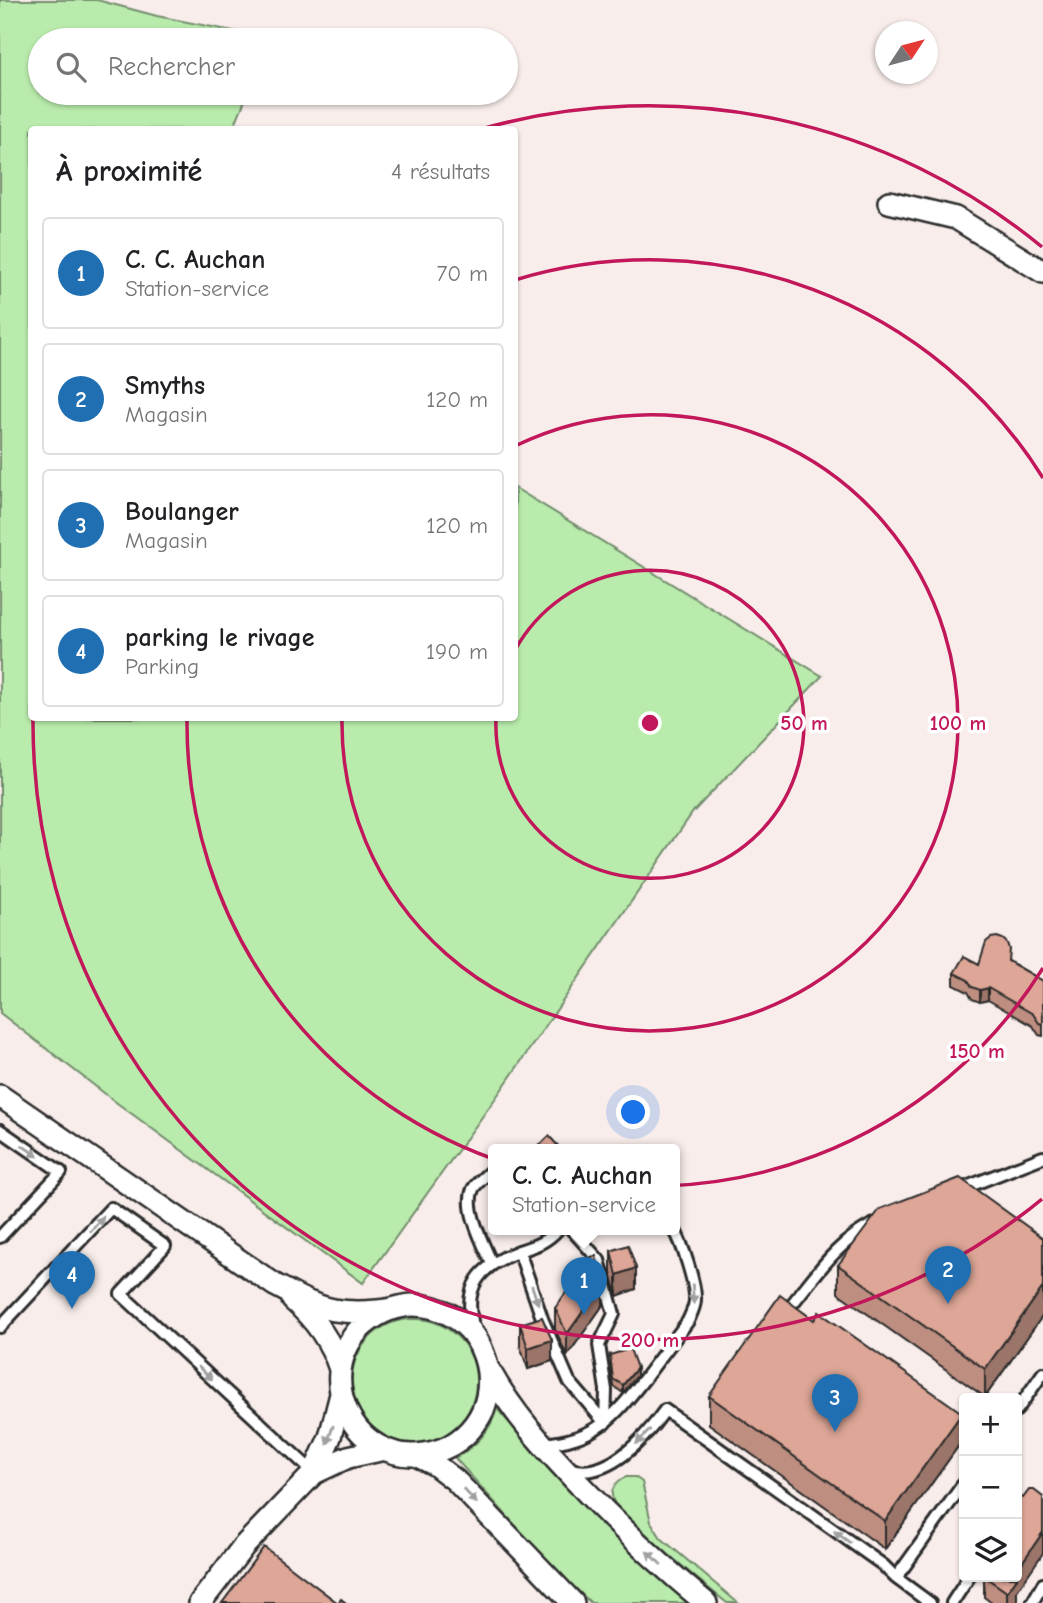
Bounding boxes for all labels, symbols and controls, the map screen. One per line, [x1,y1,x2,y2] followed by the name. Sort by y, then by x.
[875,21,938,84] north arrow
[28,28,518,105] search box
[52,48,90,86] icon: search
[108,52,235,82] text: Rechercher
[56,154,202,189] text: À proximité
[391,158,490,185] text: 4 résultats
[125,245,265,275] text: C. C. Auchan
[76,260,86,287] text: 1
[436,260,488,287] text: 70 m
[125,275,269,302] text: Station-service
[125,371,205,401] text: Smyths
[75,386,87,413] text: 2
[426,386,488,413] text: 120 m
[125,401,208,428] text: Magasin
[125,497,239,527] text: Boulanger
[75,512,87,539] text: 3
[426,512,488,539] text: 120 m
[125,527,208,554] text: Magasin
[125,623,315,653] text: parking le rivage
[76,638,86,665] text: 4
[426,638,488,665] text: 190 m
[125,653,199,680] text: Parking
[638,711,662,735] centre of rings
[780,711,828,735] text: 50 m
[930,711,986,735] text: 100 m
[949,1039,1005,1063] text: 150 m
[616,1095,650,1129] your location
[21,1144,39,1158] one-way arrow
[488,1144,680,1235] popup
[512,1161,652,1191] text: C. C. Auchan
[512,1191,656,1218] text: Station-service
[89,1215,105,1233] one-way arrow
[925,1246,971,1304] pin: 2
[49,1251,95,1309] pin: 4
[561,1257,607,1315] pin: 1
[688,1283,699,1305] one-way arrow
[530,1285,541,1306] one-way arrow
[621,1328,679,1352] text: 200 m
[196,1365,213,1381] one-way arrow
[812,1374,858,1432] pin: 3
[959,1393,1022,1582] map controls
[959,1393,1022,1456] button: +
[324,1424,335,1445] one-way arrow
[635,1428,652,1445] one-way arrow
[959,1456,1022,1519] button: −
[462,1487,478,1504] one-way arrow
[959,1519,1022,1582] button: layers
[833,1530,851,1544] one-way arrow
[646,1551,663,1567] one-way arrow

